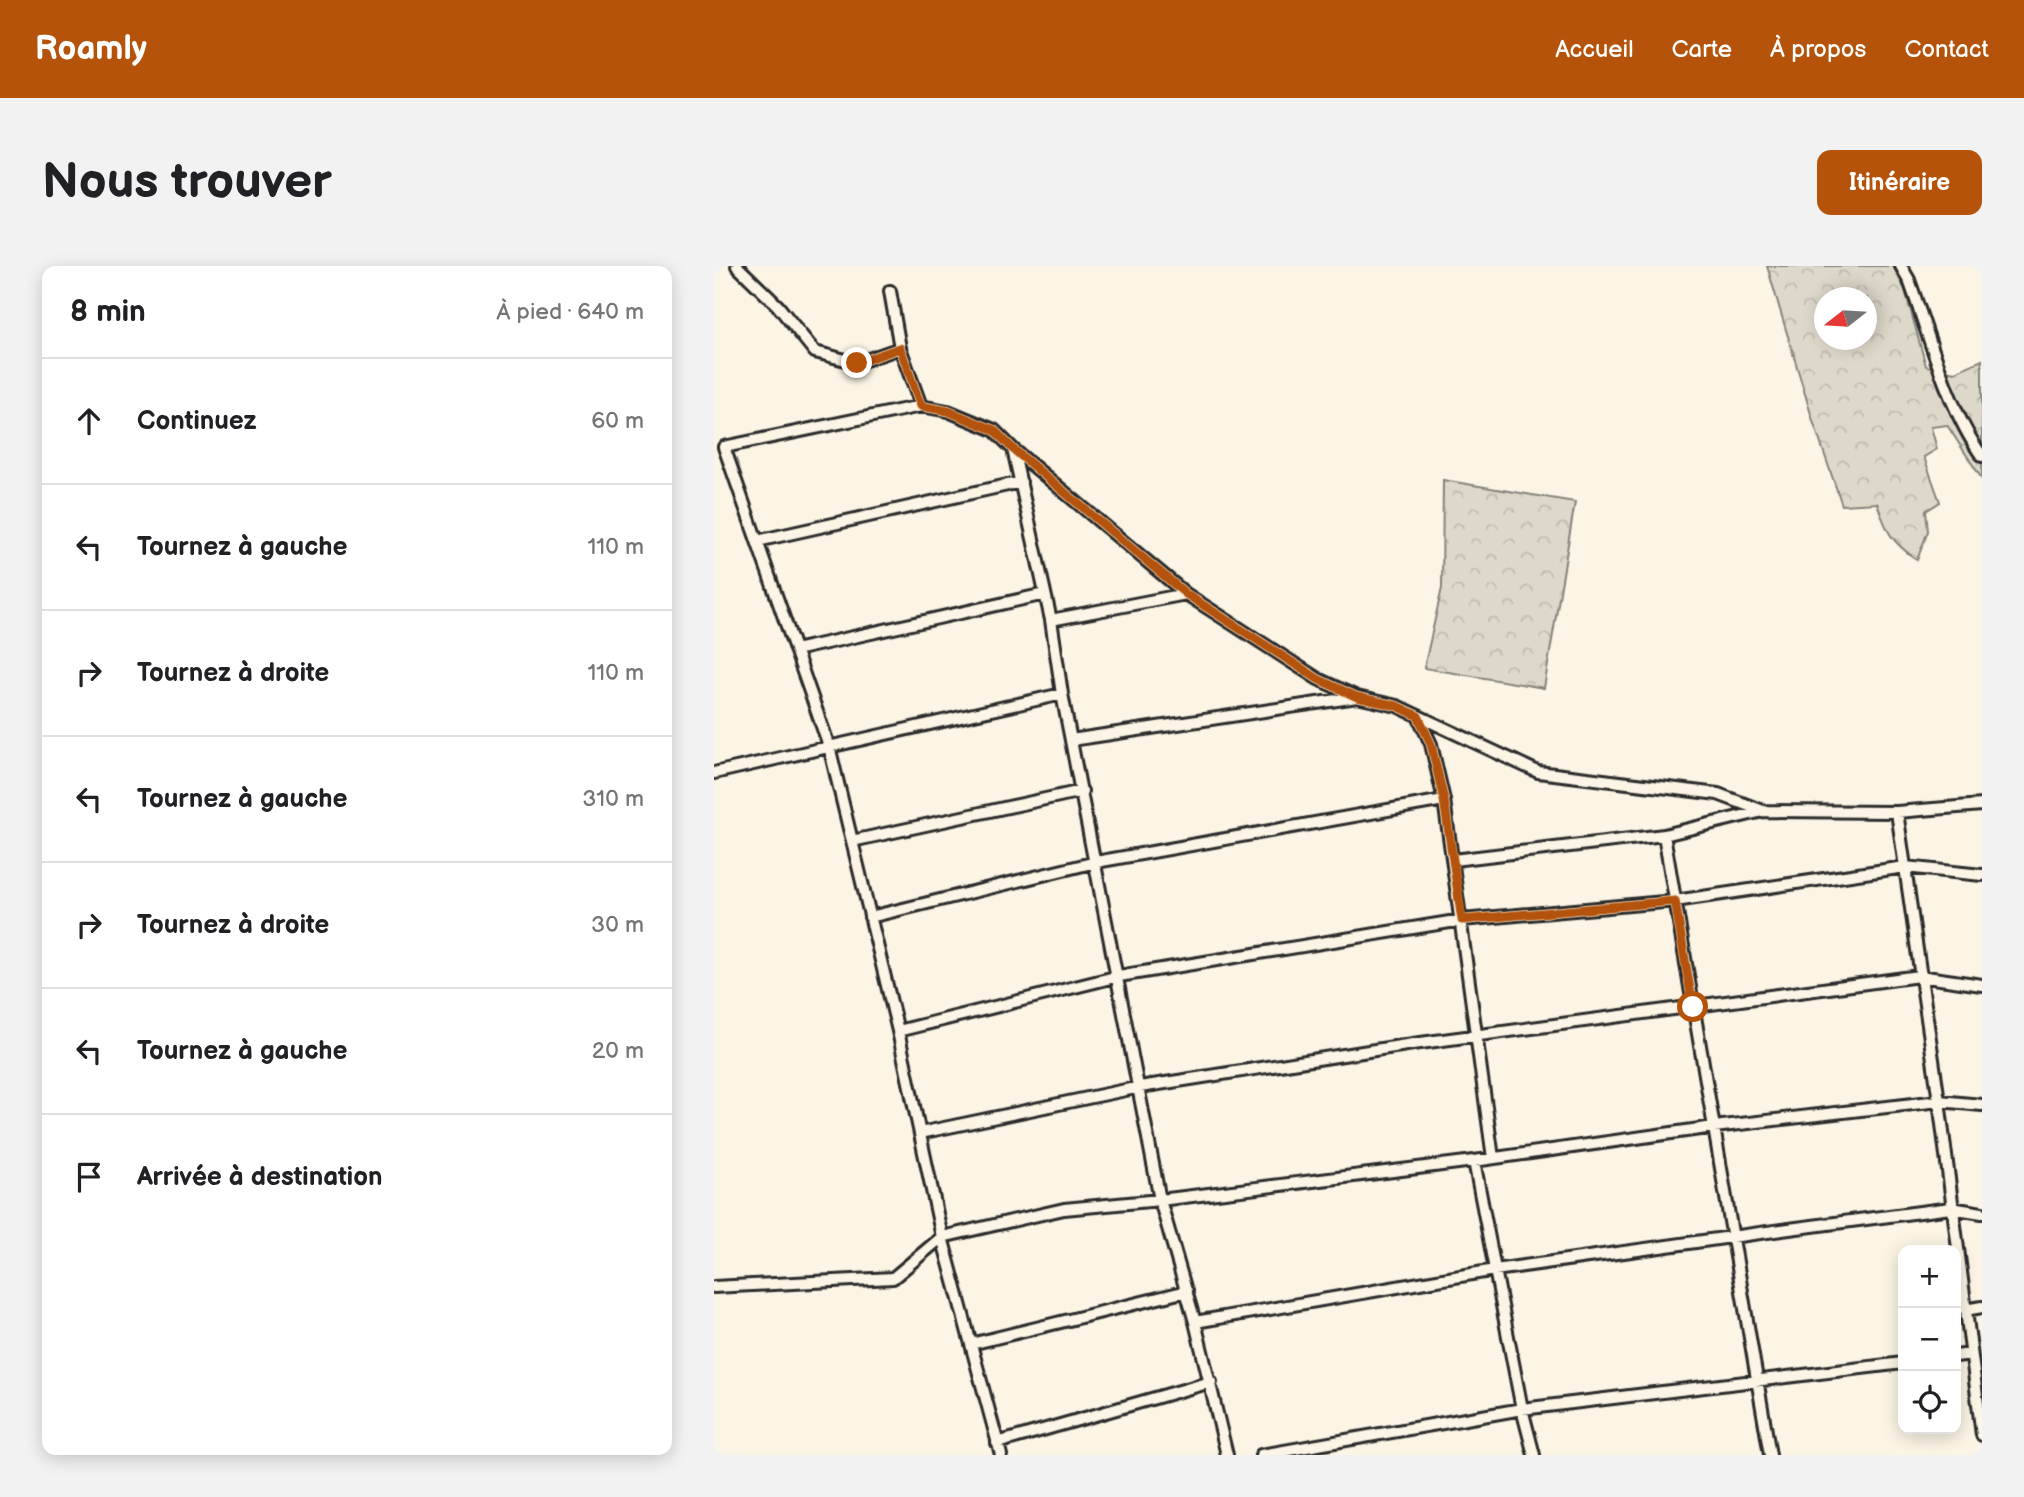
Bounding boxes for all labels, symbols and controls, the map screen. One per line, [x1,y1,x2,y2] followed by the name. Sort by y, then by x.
[35,29,147,69] text: Roamly
[1555,35,1634,64] text: Accueil
[1672,35,1732,64] text: Carte
[1770,35,1866,64] text: À propos
[1904,35,1989,64] text: Contact
[1817,150,1982,215] button: Itinéraire
[42,153,332,212] text: Nous trouver
[1814,287,1877,350] north arrow
[70,294,146,330] text: 8 min
[496,298,644,326] text: À pied · 640 m
[841,347,872,378] route end
[70,402,108,440] icon: ahead
[137,406,257,437] text: Continuez
[591,407,644,435] text: 60 m
[70,528,108,566] icon: left
[137,532,348,563] text: Tournez à gauche
[587,533,644,561] text: 110 m
[70,654,108,692] icon: right
[137,658,329,689] text: Tournez à droite
[587,659,644,687] text: 110 m
[70,780,108,818] icon: left
[137,784,348,815] text: Tournez à gauche
[582,785,644,813] text: 310 m
[70,906,108,944] icon: right
[137,910,329,941] text: Tournez à droite
[591,911,644,939] text: 30 m
[1677,991,1708,1022] route start
[70,1032,108,1070] icon: left
[137,1036,348,1067] text: Tournez à gauche
[592,1037,644,1065] text: 20 m
[70,1158,108,1196] icon: arrive
[137,1162,383,1193] text: Arrivée à destination
[1898,1245,1961,1434] map controls
[1898,1245,1961,1308] button: +
[1898,1308,1961,1371] button: −
[1898,1371,1961,1434] button: locate

